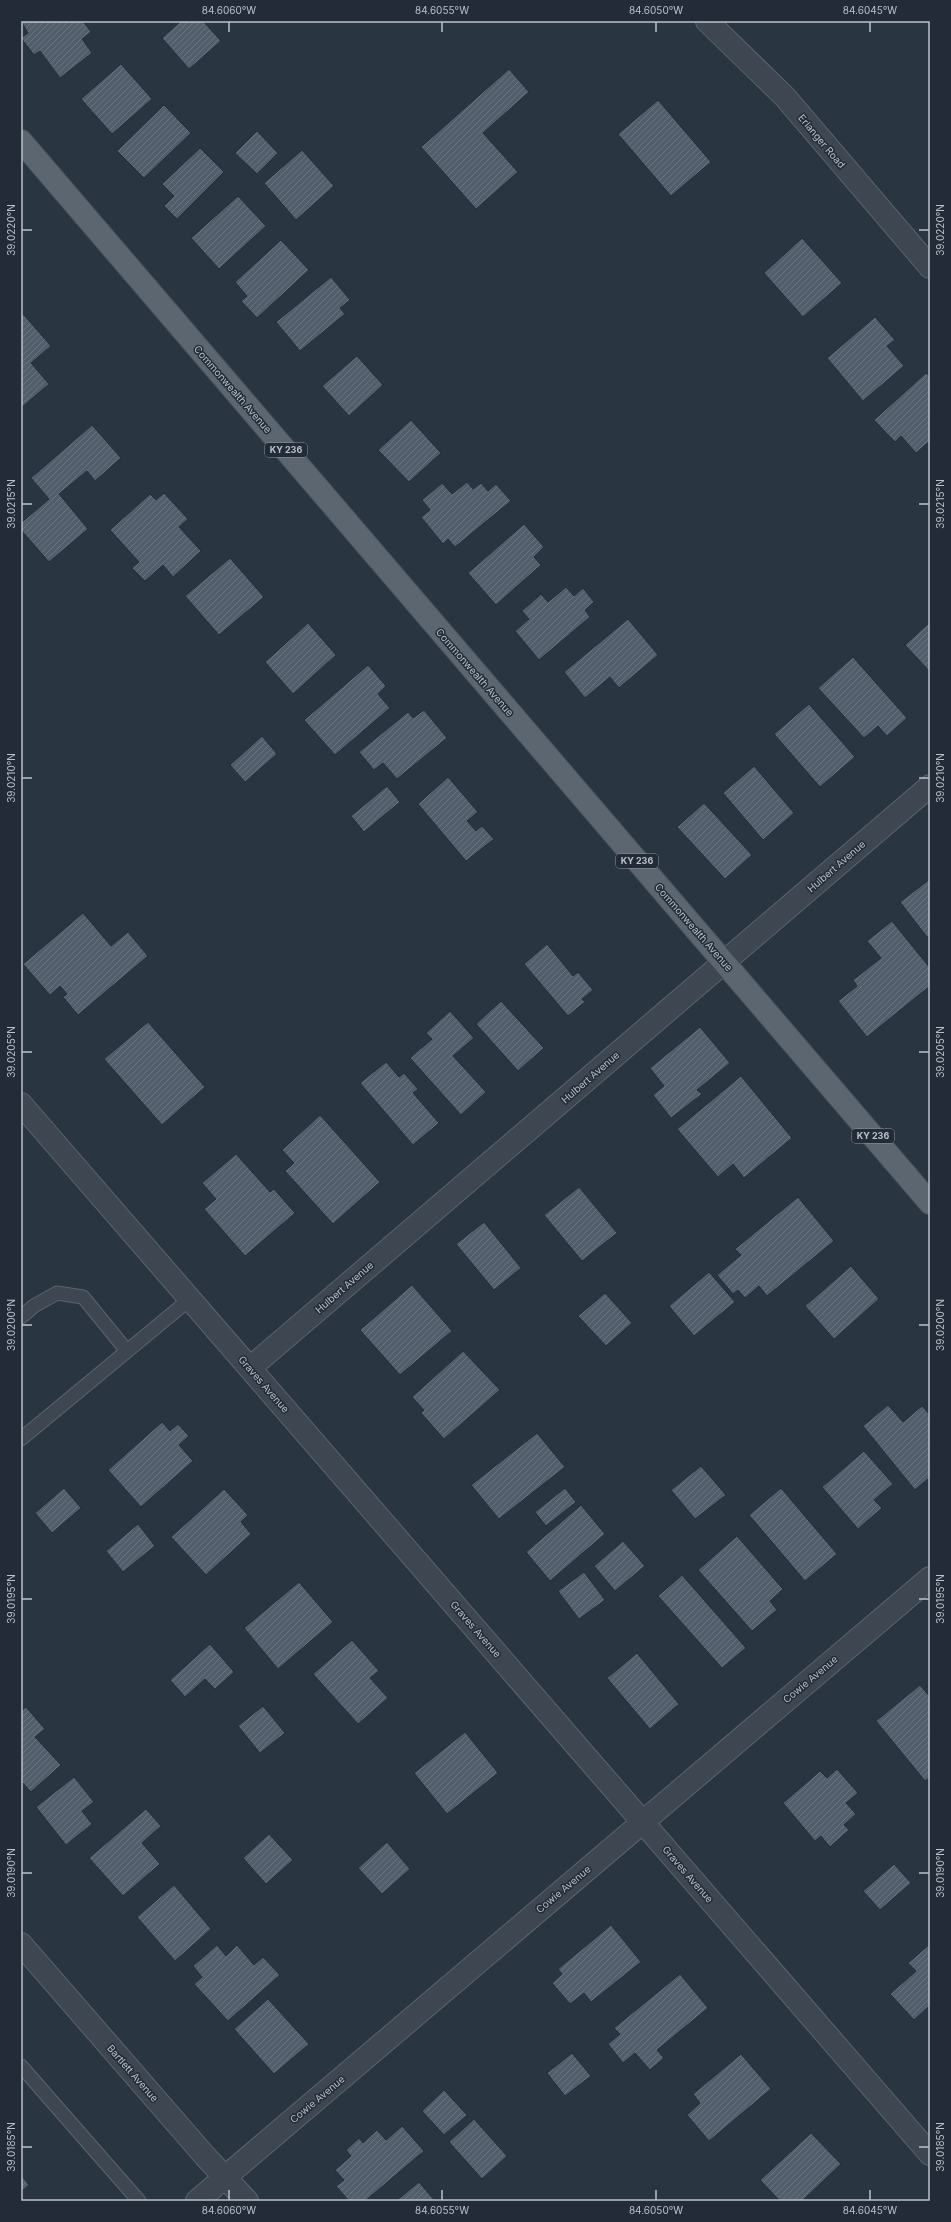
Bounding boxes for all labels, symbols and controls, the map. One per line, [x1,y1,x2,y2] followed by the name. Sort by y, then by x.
[202,4,256,16] text: 84.6060°W
[415,4,469,16] text: 84.6055°W
[629,4,683,16] text: 84.6050°W
[843,4,897,16] text: 84.6045°W
[796,112,848,170] street label: Erlanger Road
[5,204,17,256] text: 39.0220°N
[934,204,946,256] text: 39.0220°N
[192,343,274,435] street label: Commonwealth Avenue
[265,443,307,457] road number: KY 236
[5,479,17,529] text: 39.0215°N
[934,479,946,529] text: 39.0215°N
[434,626,516,718] street label: Commonwealth Avenue
[5,753,17,803] text: 39.0210°N
[934,753,946,803] text: 39.0210°N
[805,837,868,894] street label: Hulbert Avenue
[616,854,658,868] road number: KY 236
[653,881,735,973] street label: Commonwealth Avenue
[5,1026,17,1078] text: 39.0205°N
[934,1026,946,1078] text: 39.0205°N
[559,1048,622,1105] street label: Hulbert Avenue
[852,1129,894,1143] road number: KY 236
[313,1258,376,1315] street label: Hulbert Avenue
[5,1299,17,1351] text: 39.0200°N
[934,1299,946,1351] text: 39.0200°N
[236,1353,292,1415] street label: Graves Avenue
[5,1574,17,1624] text: 39.0195°N
[934,1574,946,1624] text: 39.0195°N
[448,1598,504,1660] street label: Graves Avenue
[780,1653,840,1705] street label: Cowie Avenue
[660,1843,716,1905] street label: Graves Avenue
[5,1848,17,1898] text: 39.0190°N
[934,1848,946,1898] text: 39.0190°N
[533,1863,593,1915] street label: Cowie Avenue
[105,2042,161,2104] street label: Bartlett Avenue
[287,2073,347,2125] street label: Cowie Avenue
[5,2122,17,2172] text: 39.0185°N
[934,2122,946,2172] text: 39.0185°N
[202,2204,256,2216] text: 84.6060°W
[415,2204,469,2216] text: 84.6055°W
[629,2204,683,2216] text: 84.6050°W
[843,2204,897,2216] text: 84.6045°W

